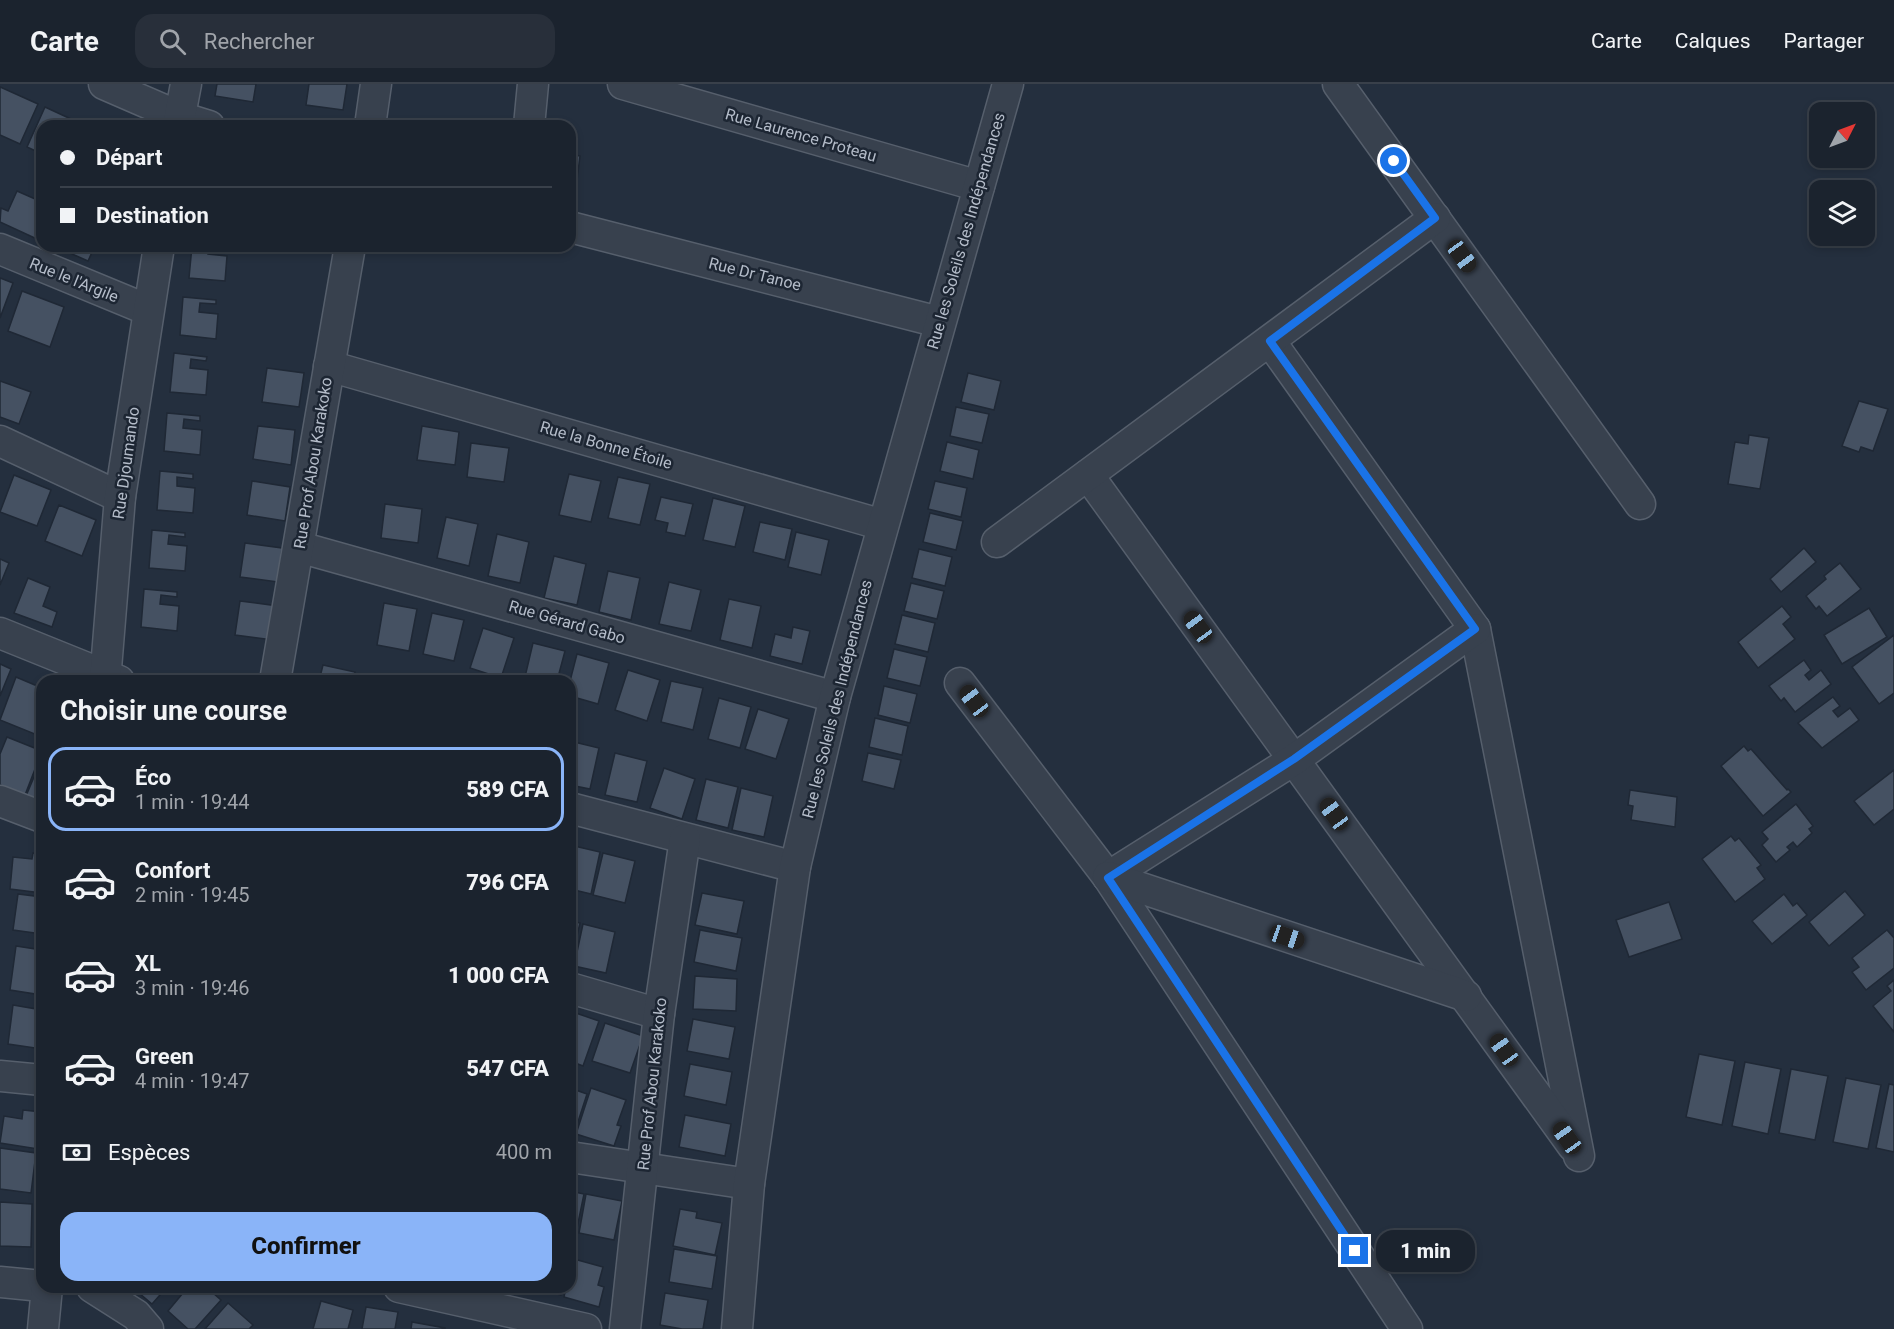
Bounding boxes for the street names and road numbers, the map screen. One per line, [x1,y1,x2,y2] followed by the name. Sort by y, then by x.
[723,104,879,166] street label: Rue Laurence Proteau
[923,111,1009,351] street label: Rue les Soleils des Indépendances
[707,253,803,295] street label: Rue Dr Tanoe
[27,254,121,306] street label: Rue le l'Argile
[290,376,336,550] street label: Rue Prof Abou Karakoko
[109,406,143,520] street label: Rue Djoumando
[538,417,674,473] street label: Rue la Bonne Étoile
[798,578,876,820] street label: Rue les Soleils des Indépendances
[507,596,627,648] street label: Rue Gérard Gabo
[633,997,671,1171] street label: Rue Prof Abou Karakoko

